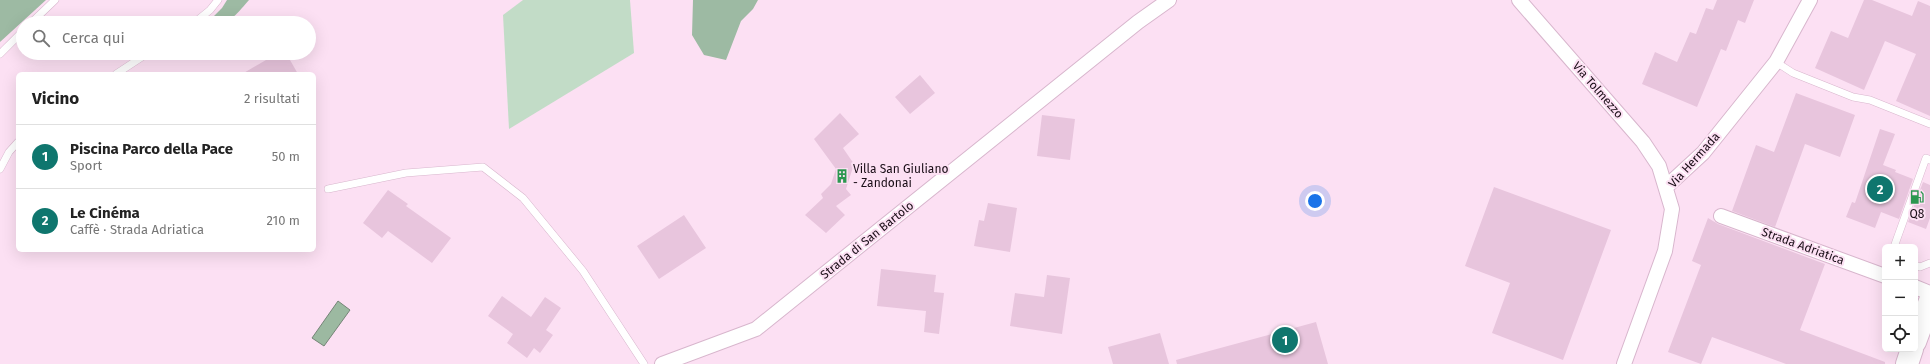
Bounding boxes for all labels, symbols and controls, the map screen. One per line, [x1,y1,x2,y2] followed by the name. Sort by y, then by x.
[16,16,316,60] search box
[30,27,52,49] icon: search
[62,29,125,47] text: Cerca qui
[1570,59,1626,121] street label: Via Tolmezzo
[32,88,79,109] text: Vicino
[244,91,300,106] text: 2 risultati
[1666,129,1722,191] street label: Via Hermada
[70,140,233,158] text: Piscina Parco della Pace
[42,149,48,164] text: 1
[272,149,300,164] text: 50 m
[70,158,102,173] text: Sport
[853,162,948,190] place label: Villa San Giuliano - Zandonai
[834,168,850,184] building icon: Villa San Giuliano - Zandonai
[1867,174,1893,204] pin: 2
[1909,189,1925,205] fuel station icon: Q8
[1305,191,1325,211] your location
[818,198,916,282] street label: Strada di San Bartolo
[70,204,140,222] text: Le Cinéma
[1910,207,1925,221] place label: Q8
[42,213,48,228] text: 2
[266,213,300,228] text: 210 m
[70,222,204,237] text: Caffè · Strada Adriatica
[1760,225,1846,267] street label: Strada Adriatica
[1882,244,1918,352] map controls
[1882,244,1918,280] button: +
[1882,280,1918,316] button: −
[1882,316,1918,352] button: locate
[1272,325,1298,355] pin: 1

